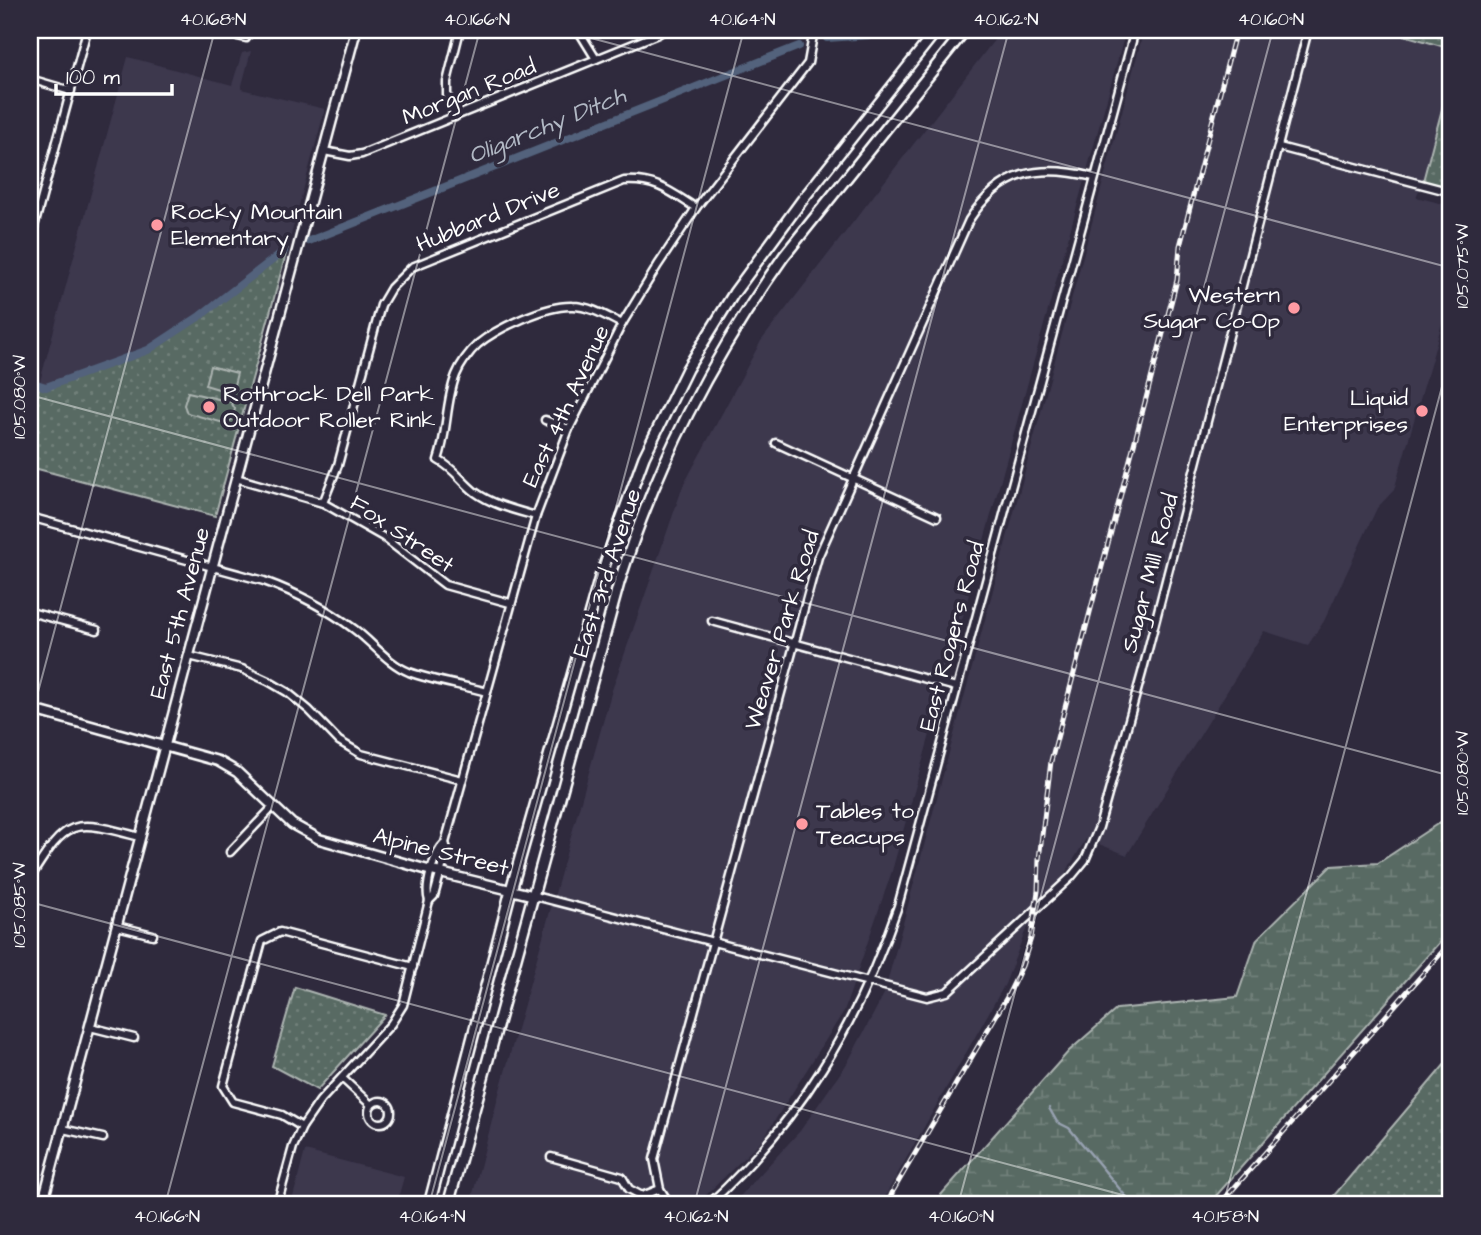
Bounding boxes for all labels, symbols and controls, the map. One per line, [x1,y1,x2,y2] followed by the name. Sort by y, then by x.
[180,7,246,32] text: 40.168°N
[444,7,510,32] text: 40.166°N
[708,7,776,32] text: 40.164°N
[973,7,1039,32] text: 40.162°N
[1238,7,1304,32] text: 40.160°N
[397,51,541,134] street label: Morgan Road
[56,52,172,96] scale bar
[66,63,121,92] text: 100 m
[463,79,632,174] water label: Oligarchy Ditch
[411,174,565,260] street label: Hubbard Drive
[171,196,342,255] place label: Rocky Mountain Elementary
[149,217,165,233] marker: Rocky Mountain Elementary
[1450,223,1475,309] text: 105.075°W
[1144,279,1280,338] place label: Western Sugar Co-Op
[1286,300,1302,316] marker: Western Sugar Co-Op
[514,320,618,492] street label: East 4th Avenue
[7,355,32,439] text: 105.080°W
[223,378,435,436] place label: Rothrock Dell Park Outdoor Roller Rink
[1284,382,1408,440] place label: Liquid Enterprises
[201,399,217,415] marker: Rothrock Dell Park Outdoor Roller Rink
[1414,403,1430,419] marker: Liquid Enterprises
[565,485,649,661] street label: East 3rd Avenue
[343,487,461,581] street label: Fox Street
[1113,490,1188,656] street label: Sugar Mill Road
[142,524,218,702] street label: East 5th Avenue
[736,526,828,734] street label: Weaver Park Road
[911,537,994,735] street label: East Rogers Road
[1450,731,1475,815] text: 105.080°W
[816,795,914,853] place label: Tables to Teacups
[794,816,810,832] marker: Tables to Teacups
[370,820,513,884] street label: Alpine Street
[7,862,32,948] text: 105.085°W
[134,1204,200,1229] text: 40.166°N
[398,1204,466,1229] text: 40.164°N
[663,1204,729,1229] text: 40.162°N
[928,1204,994,1229] text: 40.160°N
[1191,1204,1259,1229] text: 40.158°N

